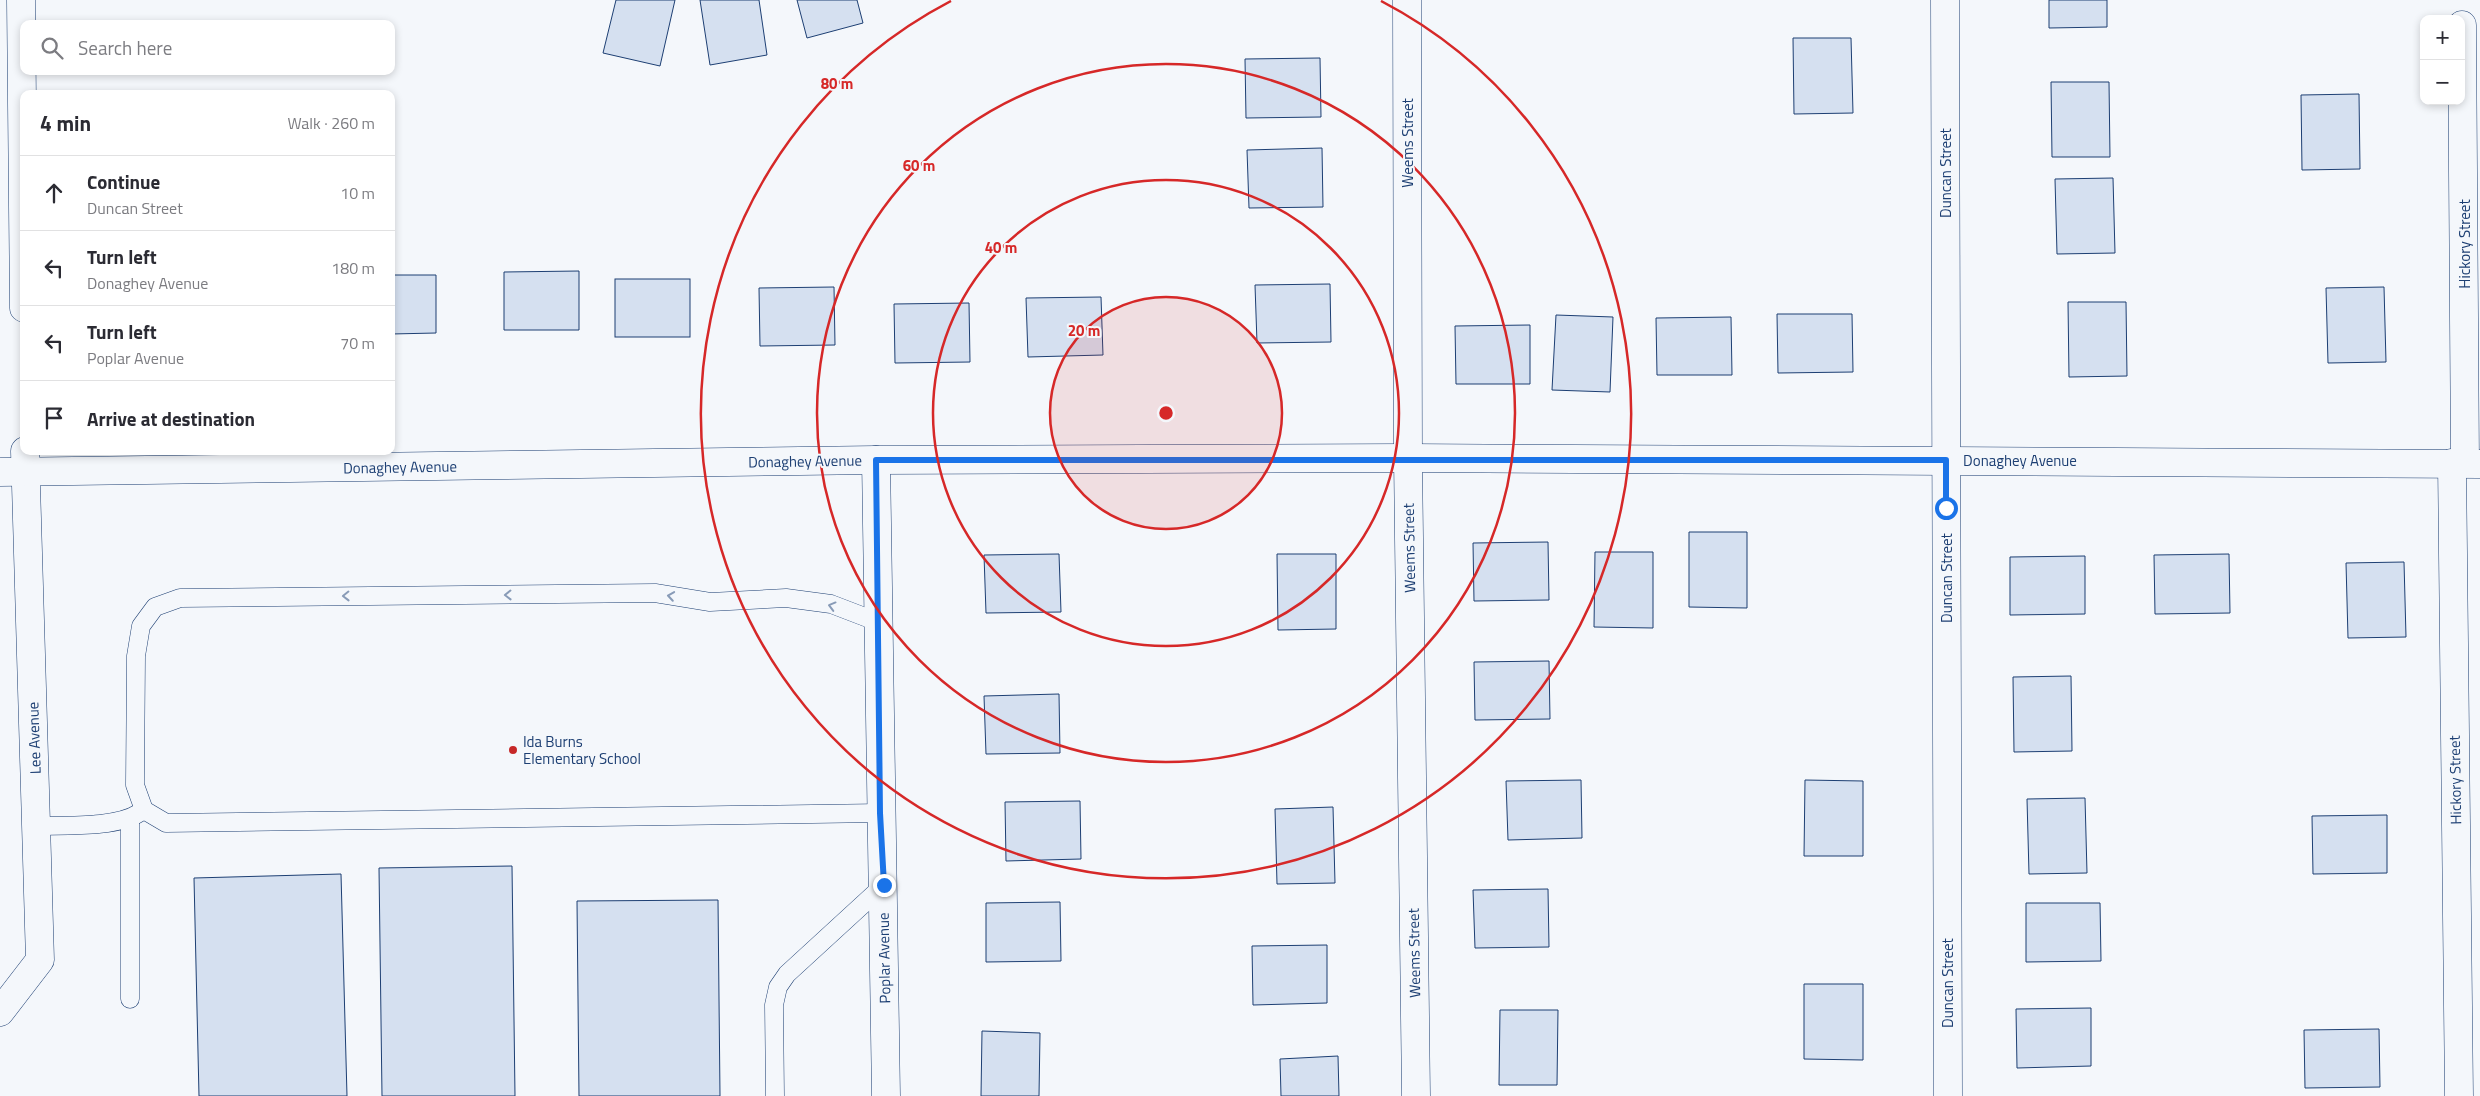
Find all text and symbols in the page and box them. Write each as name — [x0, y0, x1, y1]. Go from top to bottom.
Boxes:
map controls — [2420, 15, 2465, 105]
button: + — [2420, 15, 2465, 60]
search box — [20, 20, 395, 75]
text: Search here — [78, 33, 172, 62]
icon: search — [38, 34, 66, 62]
button: − — [2420, 60, 2465, 105]
text: 80 m — [821, 72, 853, 95]
street label: Weems Street — [1396, 97, 1419, 188]
text: 4 min — [40, 107, 91, 139]
text: Walk · 260 m — [287, 111, 375, 135]
street label: Duncan Street — [1934, 127, 1957, 218]
text: 60 m — [903, 154, 935, 177]
text: Continue — [87, 167, 160, 196]
icon: ahead — [40, 179, 68, 207]
text: 10 m — [340, 181, 375, 205]
text: Duncan Street — [87, 196, 183, 220]
street label: Hickory Street — [2453, 199, 2476, 289]
text: 40 m — [985, 236, 1017, 259]
text: Turn left — [87, 242, 157, 271]
icon: left — [40, 254, 68, 282]
text: 180 m — [331, 256, 375, 280]
text: Donaghey Avenue — [87, 271, 208, 295]
text: Turn left — [87, 317, 157, 346]
text: 20 m — [1068, 319, 1100, 342]
icon: left — [40, 329, 68, 357]
text: 70 m — [340, 331, 375, 355]
text: Poplar Avenue — [87, 346, 184, 370]
icon: arrive — [40, 404, 68, 432]
text: Arrive at destination — [87, 404, 255, 433]
centre of rings — [1157, 404, 1175, 422]
street label: Donaghey Avenue — [748, 449, 862, 473]
street label: Donaghey Avenue — [1963, 449, 2077, 472]
street label: Donaghey Avenue — [343, 455, 457, 479]
route start — [1935, 497, 1958, 520]
street label: Weems Street — [1397, 502, 1421, 593]
street label: Duncan Street — [1935, 532, 1958, 623]
one-way arrow — [504, 590, 512, 600]
one-way arrow — [342, 591, 350, 601]
one-way arrow — [666, 591, 674, 602]
one-way arrow — [828, 601, 836, 611]
street label: Lee Avenue — [21, 701, 47, 775]
place label: Ida Burns Elementary School — [523, 730, 641, 770]
street label: Hickory Street — [2443, 734, 2467, 825]
marker: Ida Burns Elementary School — [507, 744, 519, 756]
route end — [873, 874, 896, 897]
street label: Weems Street — [1402, 907, 1426, 998]
street label: Poplar Avenue — [872, 912, 896, 1004]
street label: Duncan Street — [1936, 937, 1959, 1028]

